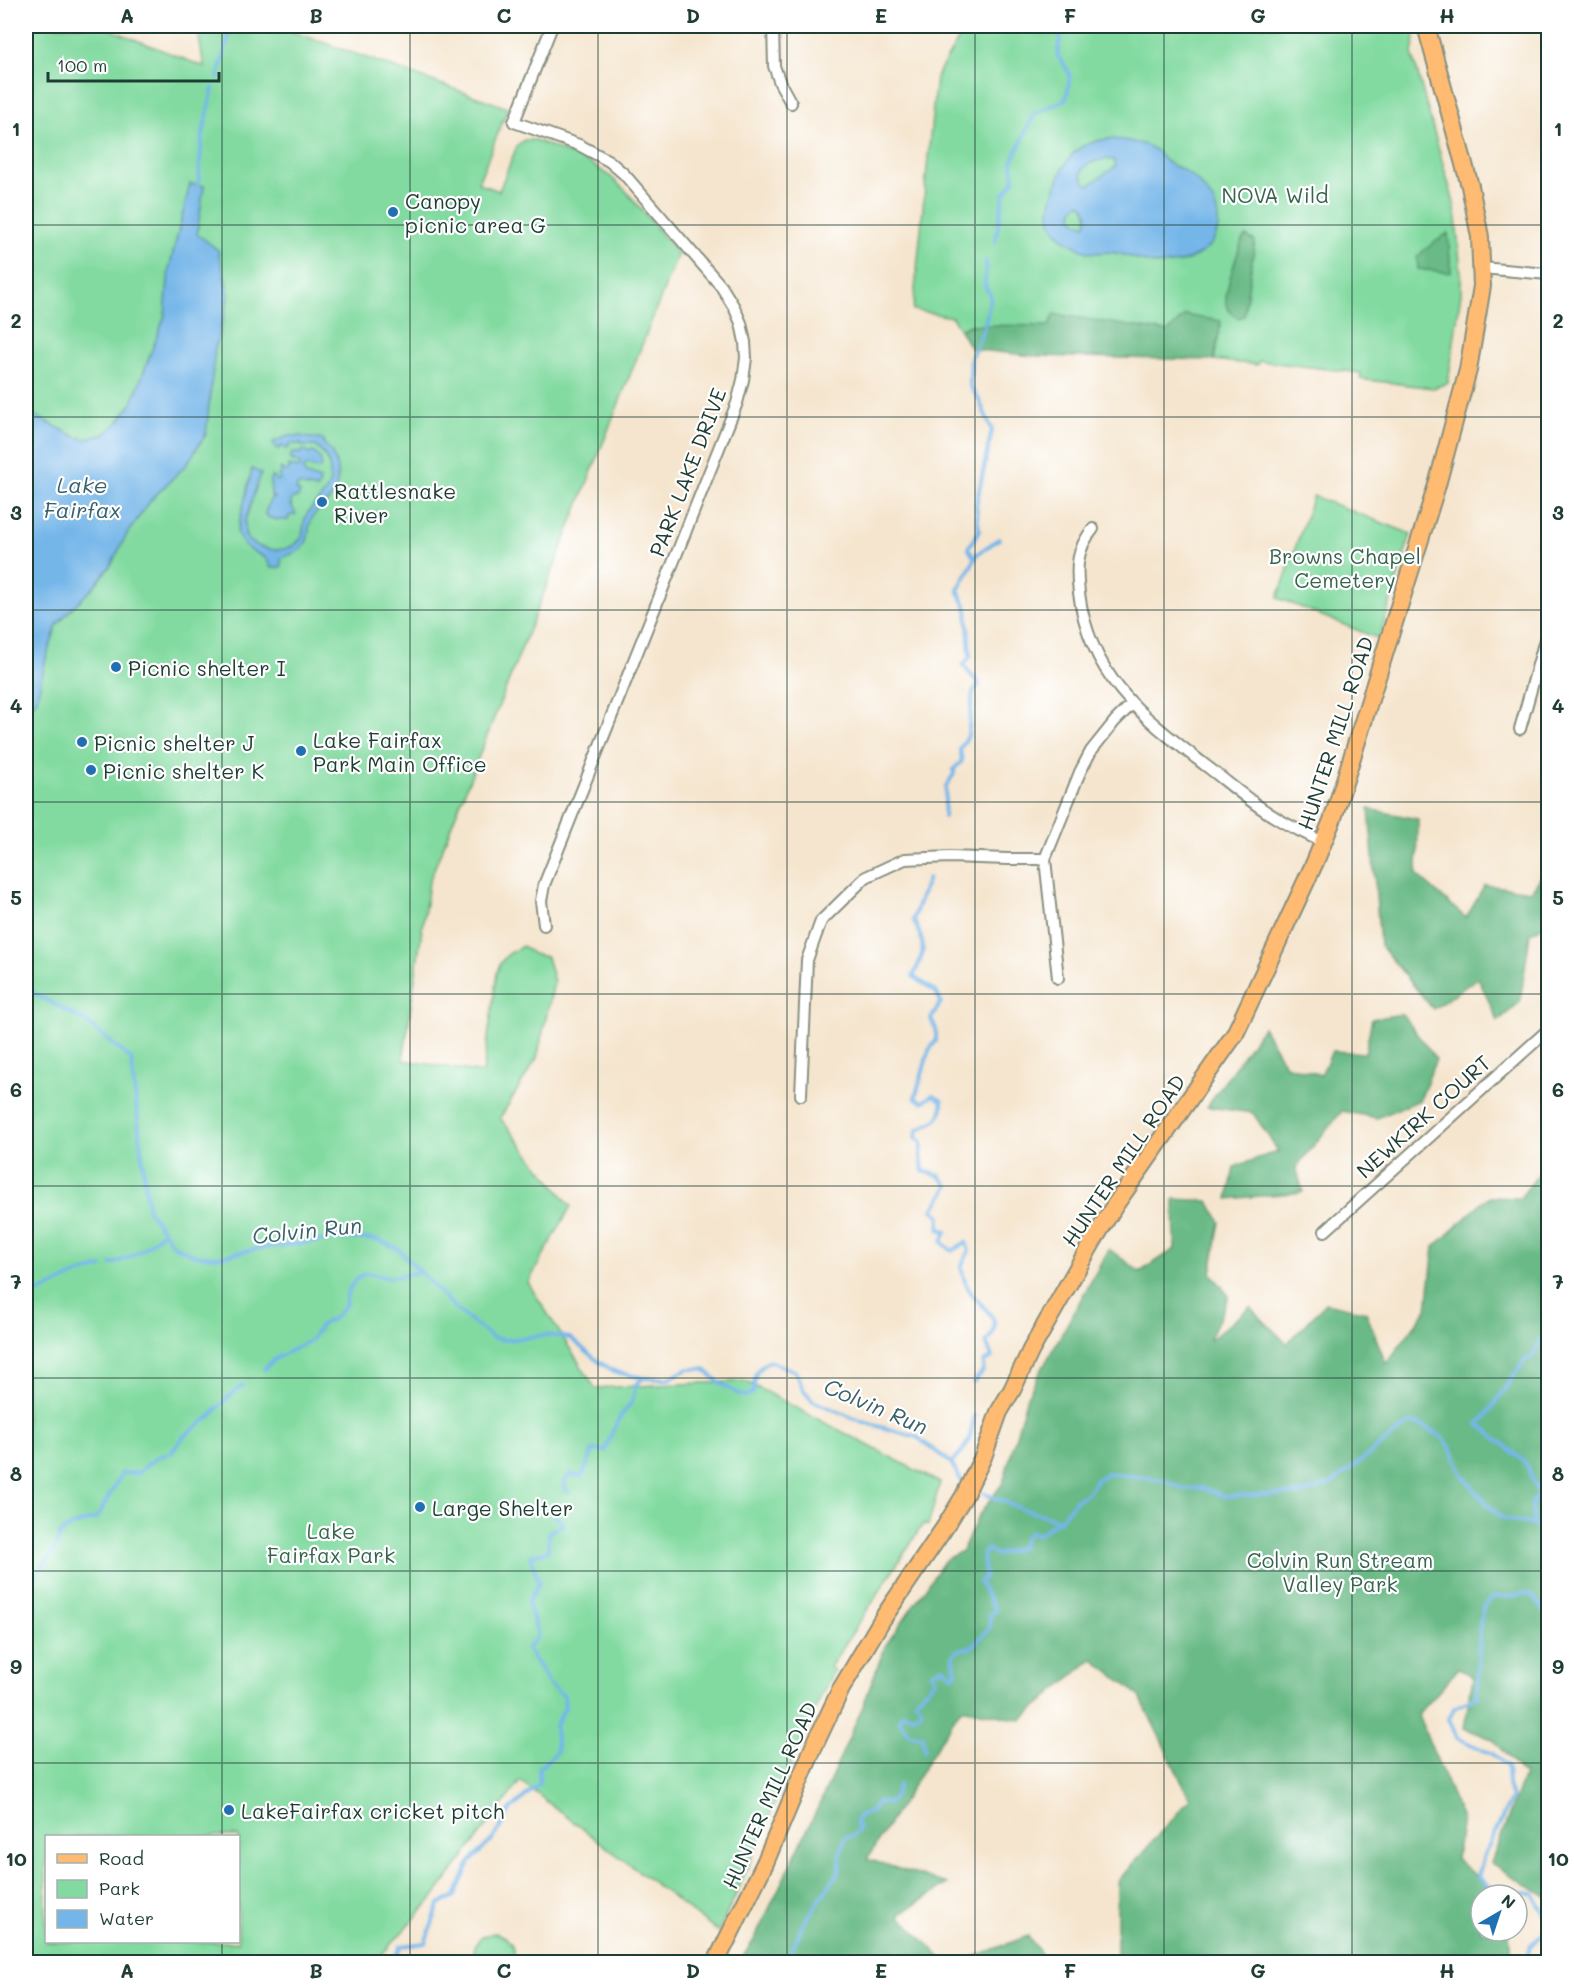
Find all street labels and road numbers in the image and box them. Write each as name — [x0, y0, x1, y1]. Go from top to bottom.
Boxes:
street label: PARK LAKE DRIVE — [642, 384, 732, 560]
street label: HUNTER MILL ROAD — [1291, 633, 1379, 833]
street label: NEWKIRK COURT — [1350, 1049, 1496, 1183]
street label: HUNTER MILL ROAD — [1055, 1069, 1191, 1251]
street label: HUNTER MILL ROAD — [716, 1697, 822, 1893]

